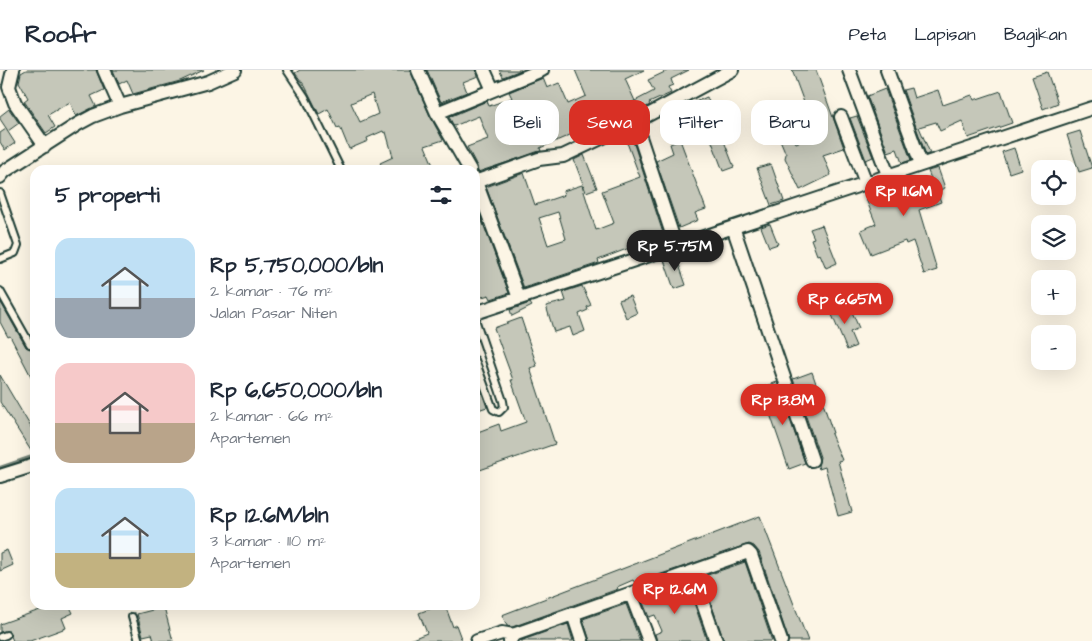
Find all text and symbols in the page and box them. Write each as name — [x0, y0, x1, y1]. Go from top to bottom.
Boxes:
text: Roofr — [25, 18, 97, 52]
text: Peta — [849, 22, 886, 47]
text: Lapisan — [914, 22, 976, 47]
text: Bagikan — [1004, 22, 1067, 47]
chip: Beli — [495, 100, 559, 145]
chip: Sewa — [569, 100, 650, 145]
chip: Filter — [660, 100, 741, 145]
chip: Baru — [751, 100, 828, 145]
map controls — [1031, 160, 1076, 370]
button: locate — [1031, 160, 1076, 205]
pin: Rp 11.6M — [852, 174, 956, 217]
text: Rp 11.6M — [876, 180, 932, 202]
text: 5 properti — [55, 181, 160, 210]
icon: filters — [427, 181, 455, 209]
button: layers — [1031, 215, 1076, 260]
pin: Rp 5.75M — [623, 230, 727, 272]
text: Rp 5.75M — [638, 235, 712, 257]
text: Rp 5,750,000/bln — [210, 251, 383, 280]
icon: home — [95, 258, 155, 318]
button: + — [1031, 270, 1076, 315]
text: 2 kamar · 76 m² — [210, 280, 333, 302]
pin: Rp 6.65M — [793, 282, 897, 325]
text: Rp 6.65M — [808, 288, 882, 310]
text: Jalan Pasar Niten — [210, 302, 337, 324]
button: − — [1031, 325, 1076, 370]
text: Rp 6,650,000/bln — [210, 376, 382, 405]
icon: home — [95, 383, 155, 443]
pin: Rp 13.8M — [731, 384, 835, 426]
text: Rp 13.8M — [752, 389, 814, 411]
text: 2 kamar · 66 m² — [210, 405, 333, 427]
text: Apartemen — [210, 427, 290, 449]
text: Rp 12.6M/bln — [210, 501, 328, 530]
icon: home — [95, 508, 155, 568]
text: 3 kamar · 110 m² — [210, 530, 326, 552]
text: Apartemen — [210, 552, 290, 574]
pin: Rp 12.6M — [623, 572, 727, 615]
text: Rp 12.6M — [643, 578, 707, 600]

